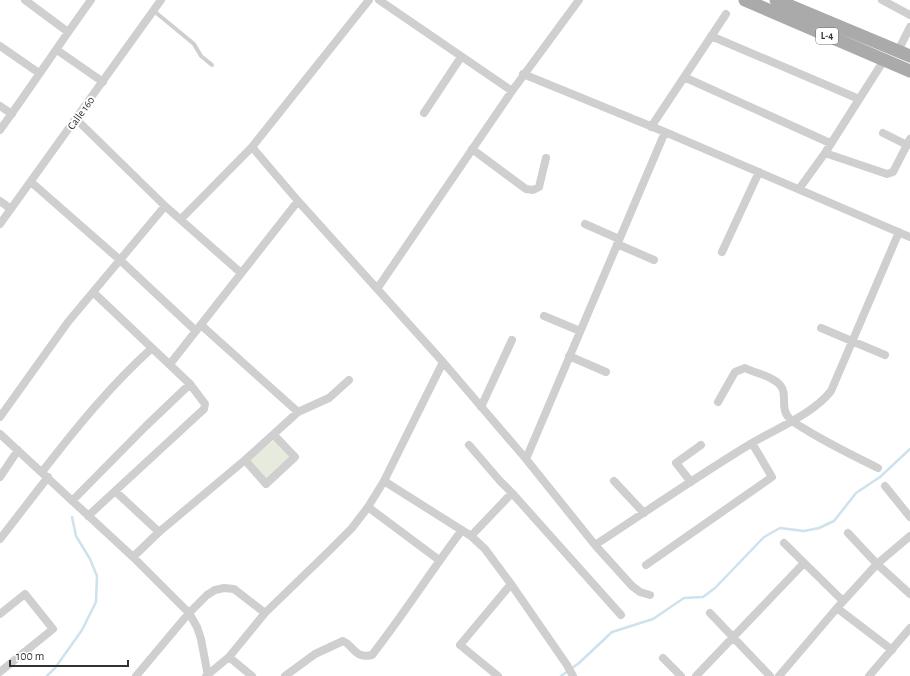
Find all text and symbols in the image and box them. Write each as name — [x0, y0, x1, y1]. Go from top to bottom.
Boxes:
road number: L-4 — [816, 28, 838, 44]
street label: Calle 160 — [65, 94, 97, 132]
scale bar — [10, 642, 128, 668]
text: 100 m — [16, 650, 44, 662]

